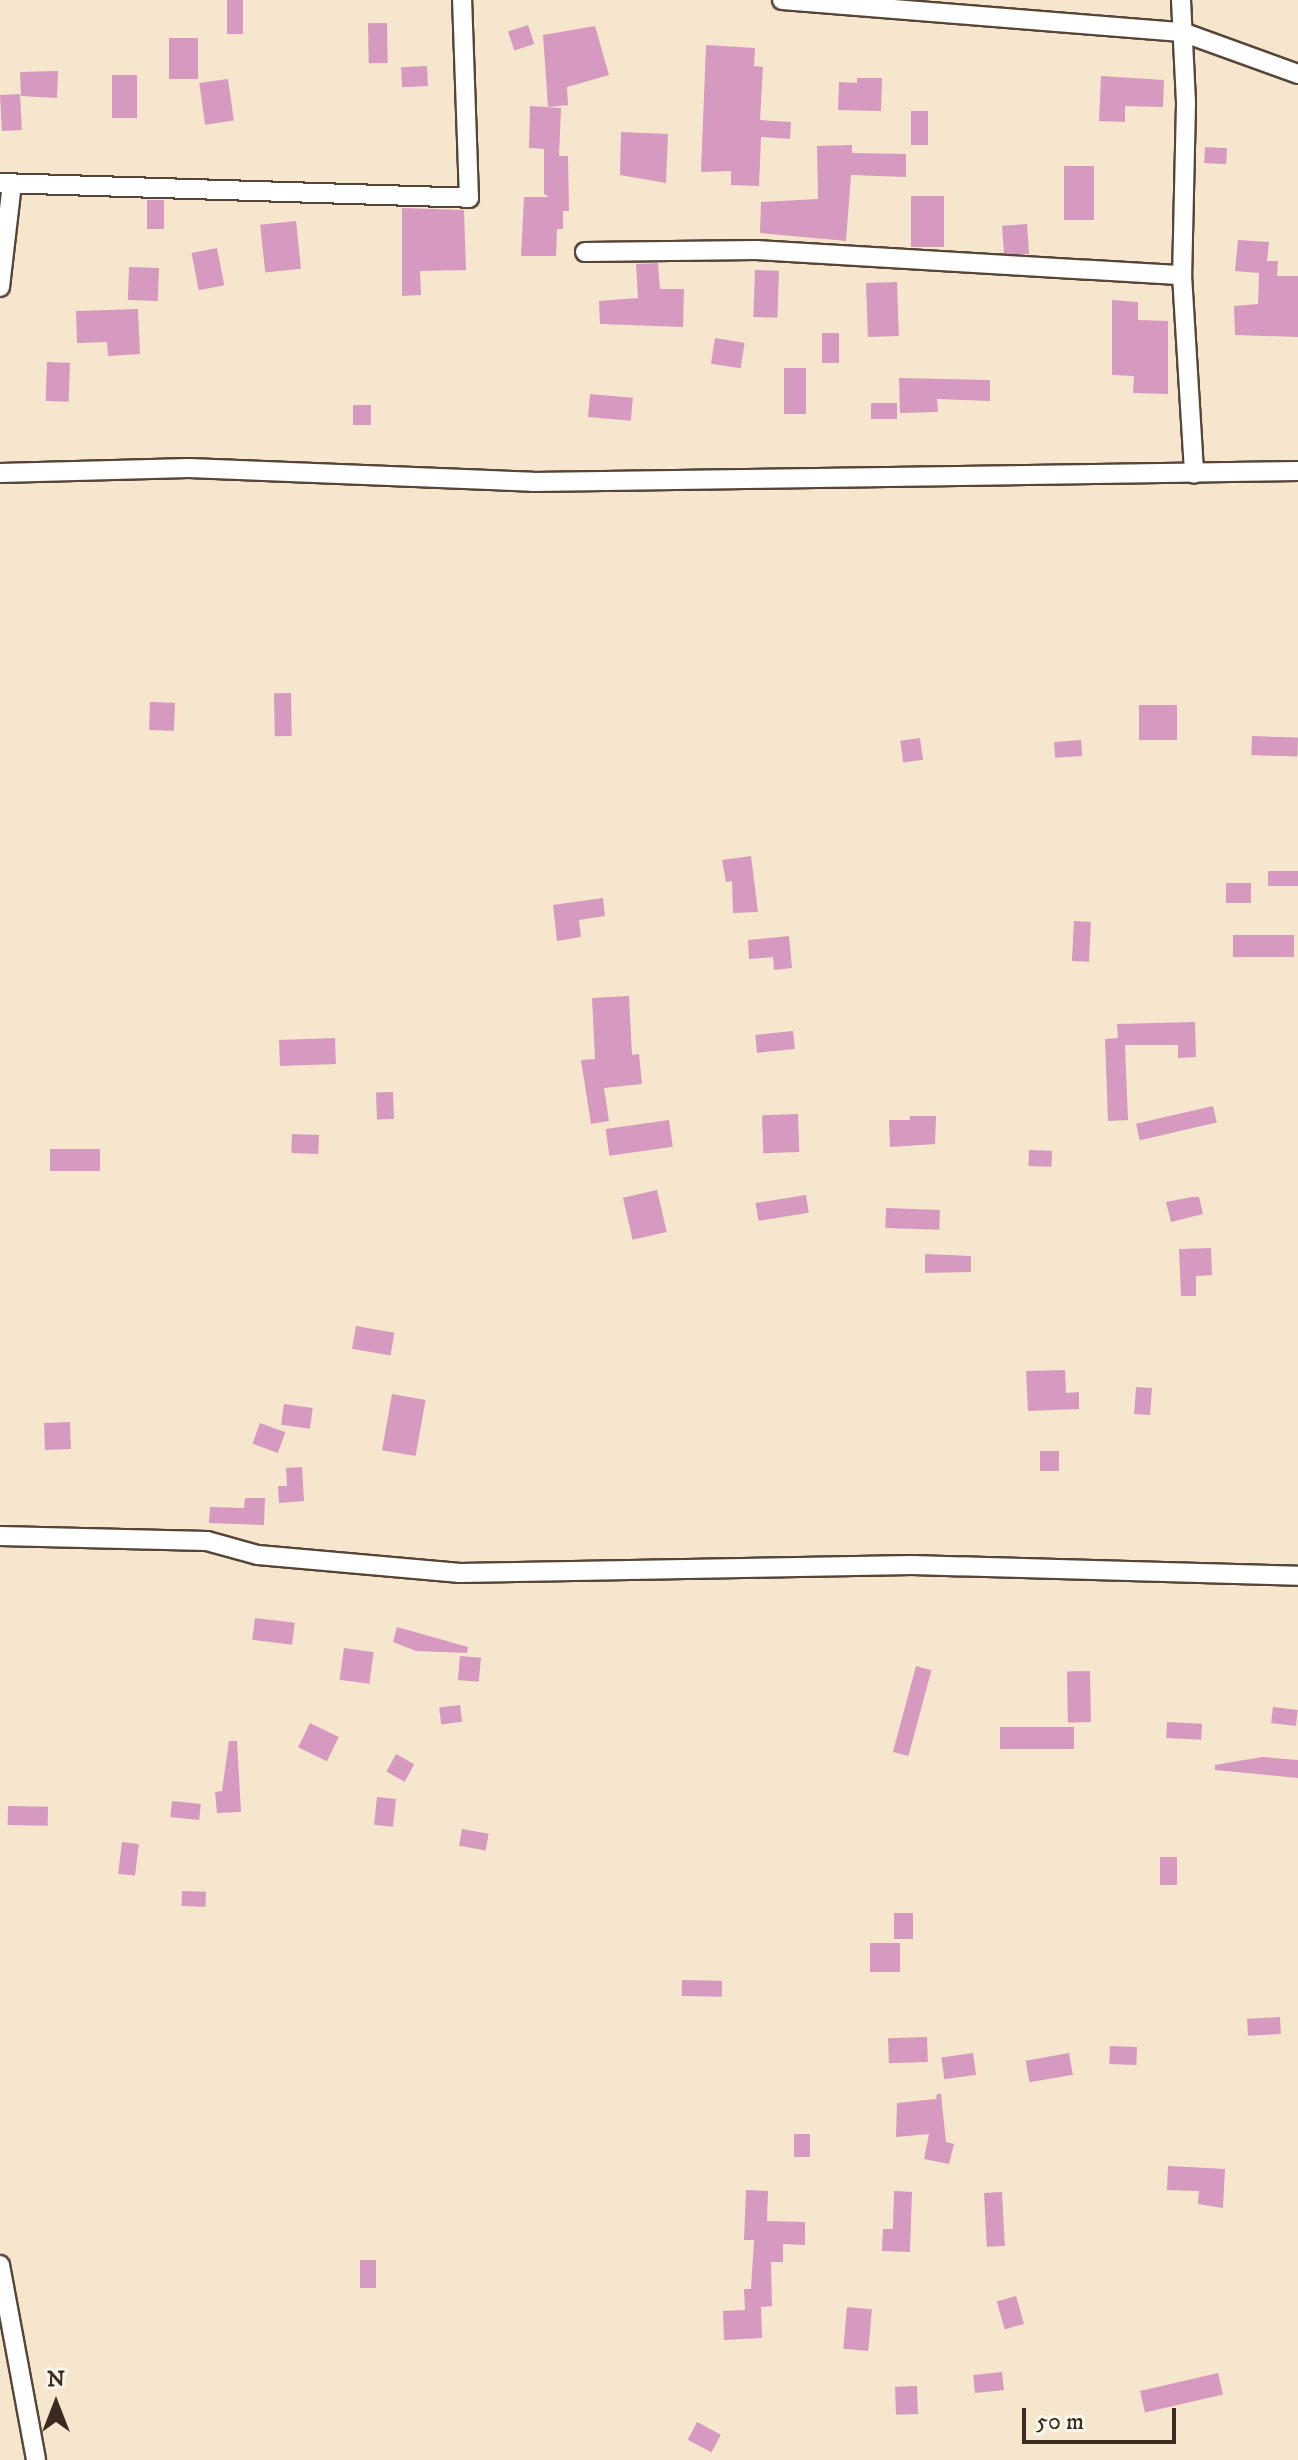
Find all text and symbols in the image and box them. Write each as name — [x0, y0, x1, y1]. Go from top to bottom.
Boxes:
north arrow — [16, 2364, 96, 2444]
text: N — [47, 2366, 65, 2393]
scale bar — [1026, 2392, 1180, 2442]
text: 50 m — [1036, 2407, 1084, 2437]

